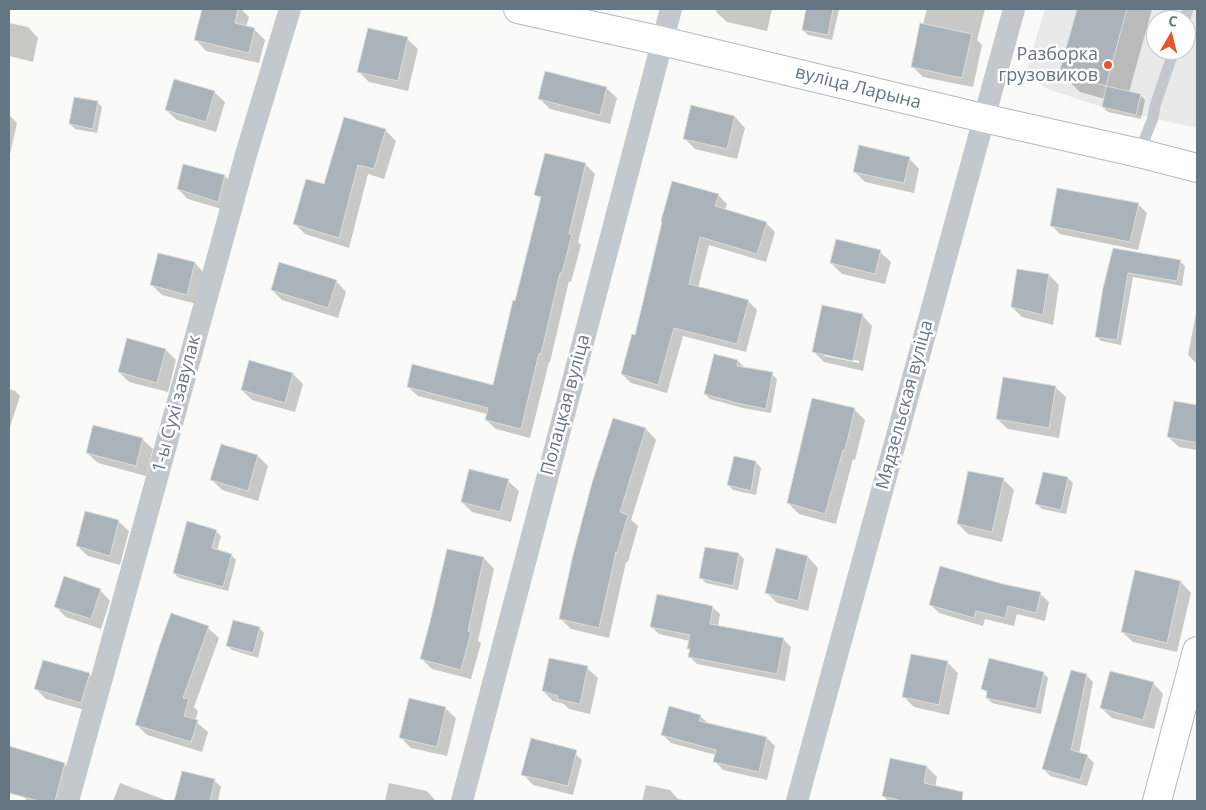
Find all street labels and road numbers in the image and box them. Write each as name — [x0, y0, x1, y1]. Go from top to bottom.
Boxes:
street label: вуліца Ларына — [793, 62, 923, 114]
street label: Мядзельская вуліца — [872, 318, 938, 492]
street label: Полацкая вуліца — [537, 332, 595, 478]
street label: 1-ы Сухі завулак — [148, 333, 206, 475]

